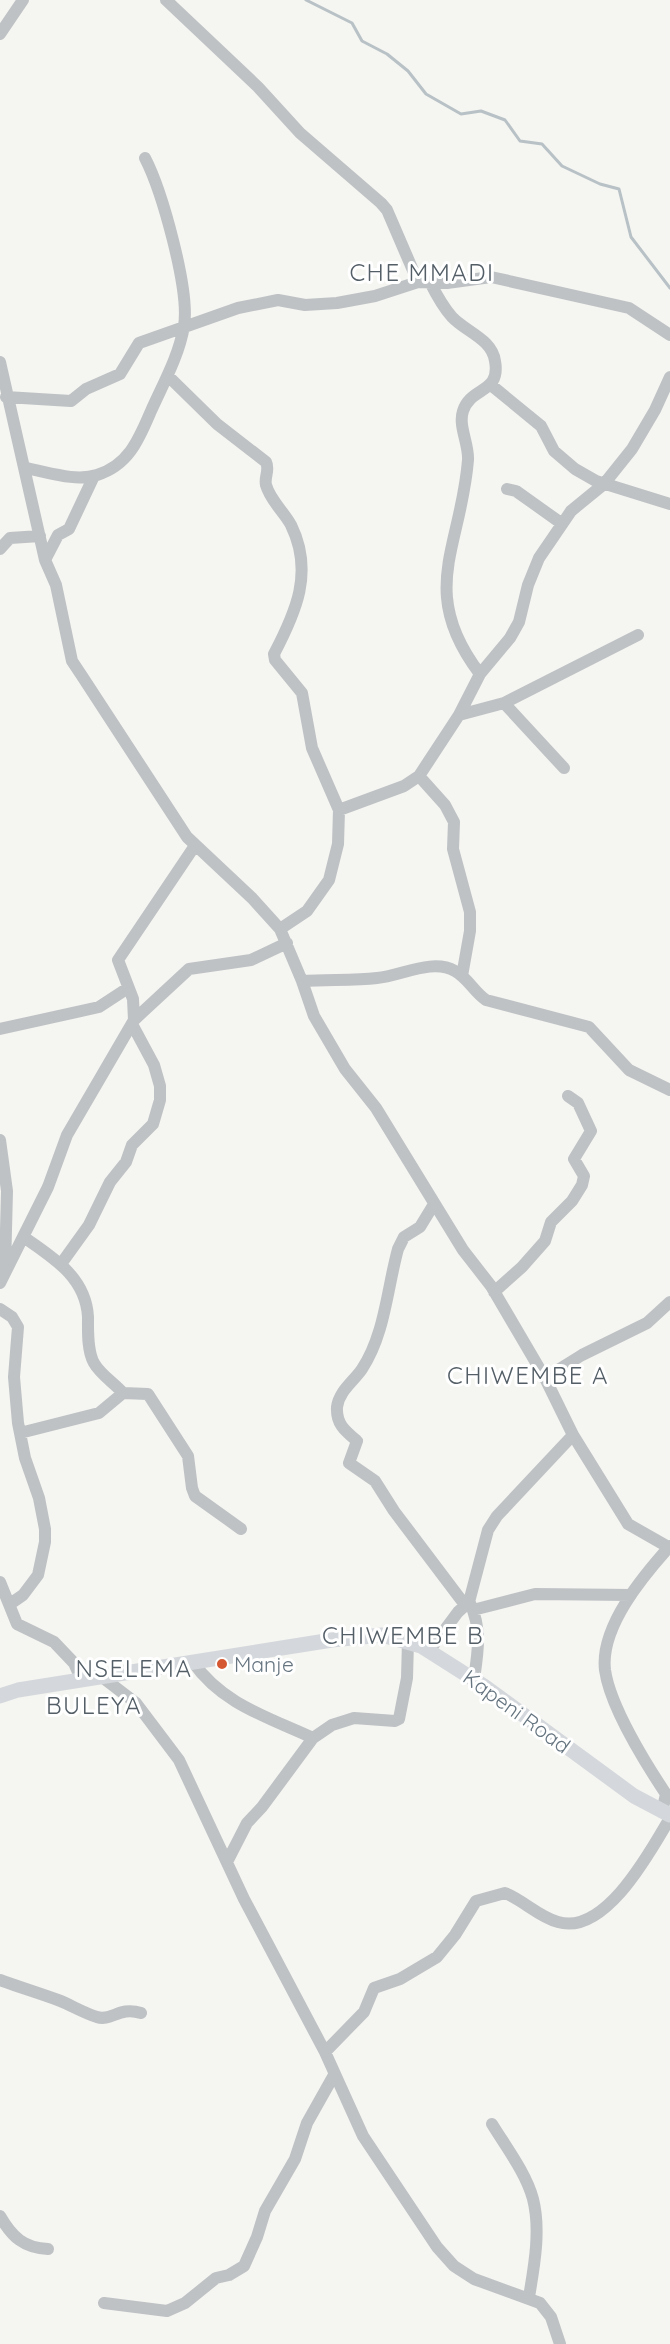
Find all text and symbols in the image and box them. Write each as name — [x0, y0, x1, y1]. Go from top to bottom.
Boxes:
district label: CHE MMADI — [349, 257, 495, 287]
district label: CHIWEMBE A — [447, 1360, 609, 1390]
district label: CHIWEMBE B — [322, 1620, 484, 1650]
place label: Manje — [234, 1651, 294, 1677]
district label: NSELEMA — [76, 1653, 192, 1683]
marker: Manje — [215, 1657, 229, 1671]
street label: Kapeni Road — [458, 1663, 576, 1759]
district label: BULEYA — [46, 1690, 142, 1720]

